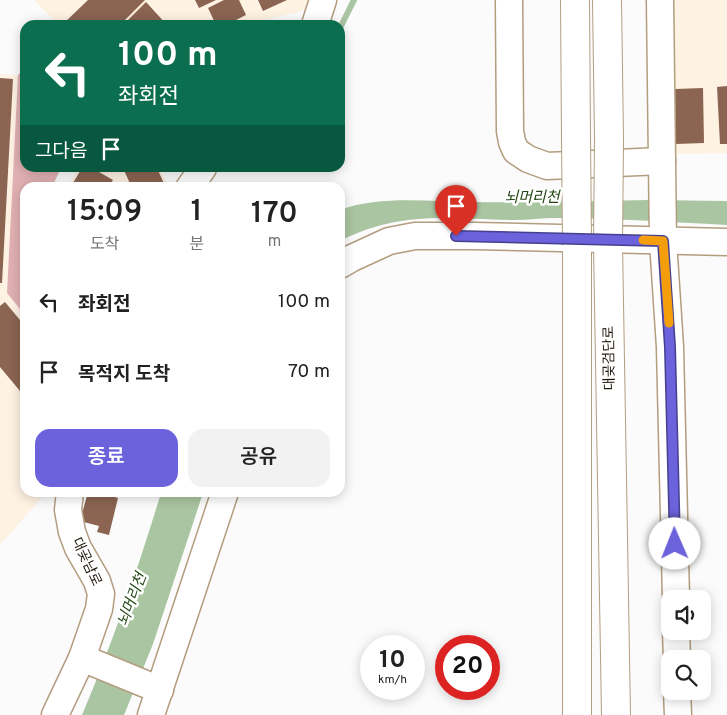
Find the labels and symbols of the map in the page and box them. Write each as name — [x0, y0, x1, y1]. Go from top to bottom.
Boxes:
pin — [435, 185, 477, 236]
water label: 뇌머리천 — [504, 189, 562, 208]
street label: 대곶검단로 — [601, 326, 619, 390]
position arrow — [648, 517, 700, 569]
street label: 대곶남로 — [67, 535, 105, 589]
water label: 뇌머리천 — [114, 569, 153, 629]
speed limit sign: 20 — [435, 635, 500, 700]

